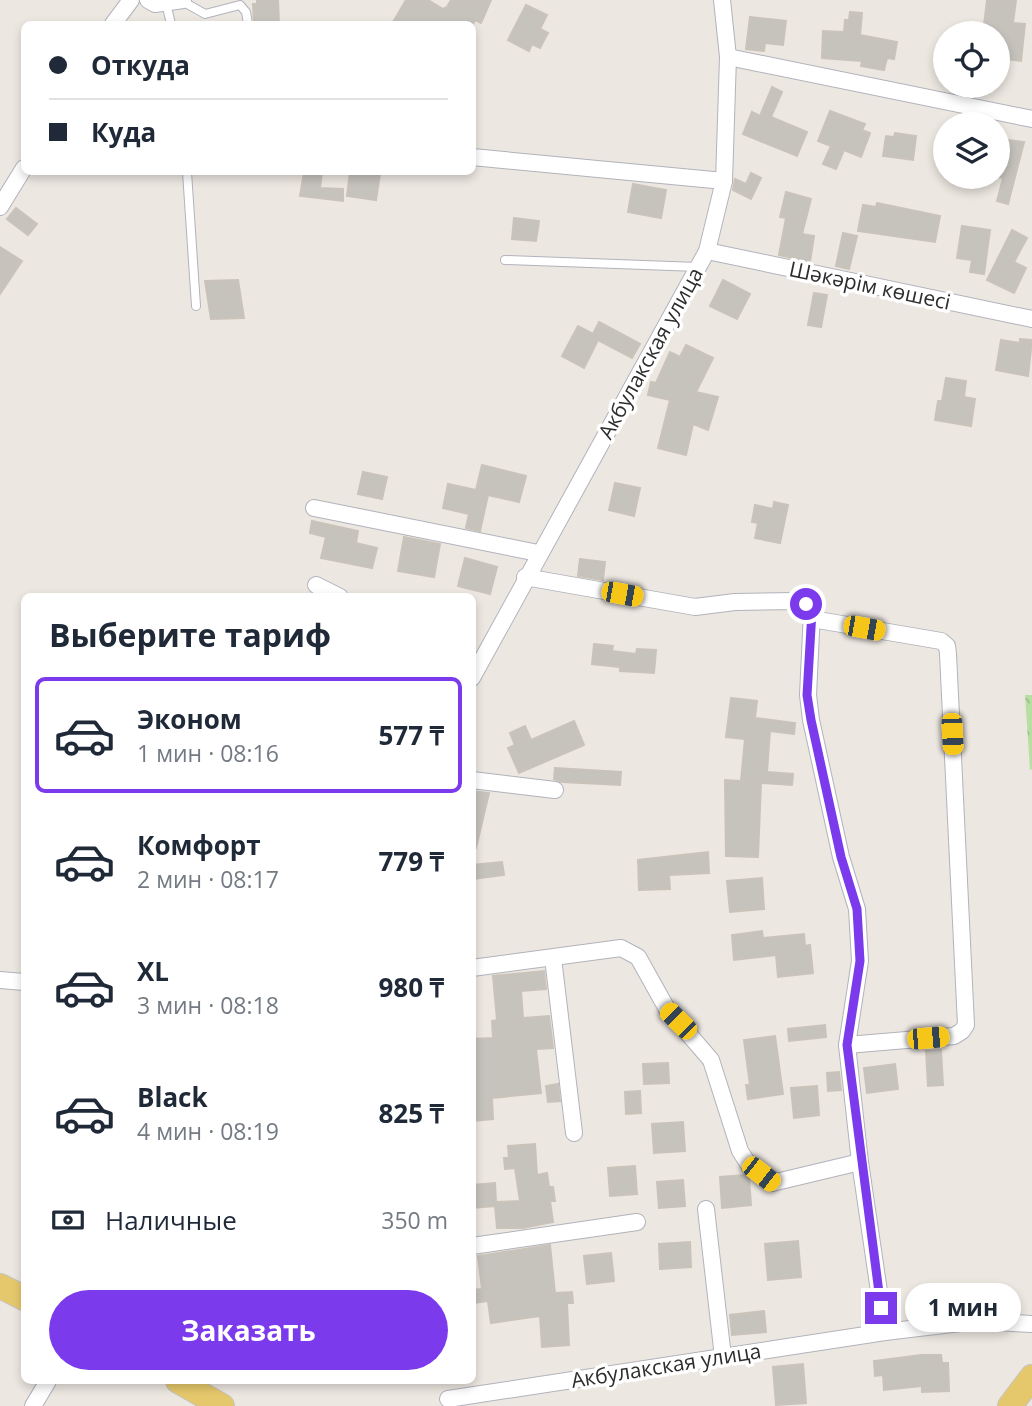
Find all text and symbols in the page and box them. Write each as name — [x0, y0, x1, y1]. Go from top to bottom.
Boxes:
map controls — [933, 21, 1010, 189]
button: locate — [933, 21, 1010, 98]
text: Откуда — [91, 47, 190, 83]
button: layers — [933, 112, 1010, 189]
text: Куда — [91, 114, 156, 150]
street label: Шәкәрім көшесі — [787, 254, 953, 316]
street label: Акбулакская улица — [591, 262, 709, 444]
car — [600, 580, 645, 608]
route start — [790, 588, 822, 620]
text: Выберите тариф — [49, 613, 331, 656]
car — [842, 614, 887, 642]
text: Эконом — [137, 701, 242, 737]
icon: car — [53, 704, 116, 767]
car — [941, 712, 964, 756]
text: 577 ₸ — [378, 717, 444, 753]
text: 1 мин · 08:16 — [137, 737, 279, 769]
text: Комфорт — [137, 827, 261, 863]
icon: car — [53, 830, 116, 893]
text: 779 ₸ — [378, 843, 444, 879]
text: 2 мин · 08:17 — [137, 863, 279, 895]
text: XL — [137, 953, 169, 989]
icon: car — [53, 956, 116, 1019]
text: 980 ₸ — [378, 969, 444, 1005]
text: 3 мин · 08:18 — [137, 989, 279, 1021]
car — [656, 999, 701, 1043]
car — [907, 1026, 950, 1050]
text: Black — [137, 1079, 208, 1115]
icon: car — [53, 1082, 116, 1145]
text: 825 ₸ — [378, 1095, 444, 1131]
text: 4 мин · 08:19 — [137, 1115, 279, 1147]
car — [738, 1153, 785, 1195]
icon: cash — [49, 1201, 87, 1239]
text: Наличные — [105, 1202, 237, 1238]
text: 350 m — [381, 1204, 448, 1236]
callout: 1 мин — [906, 1284, 1021, 1332]
button: Заказать — [49, 1290, 448, 1370]
text: 1 мин — [928, 1291, 998, 1323]
route end — [865, 1292, 897, 1324]
street label: Акбулакская улица — [569, 1336, 763, 1394]

